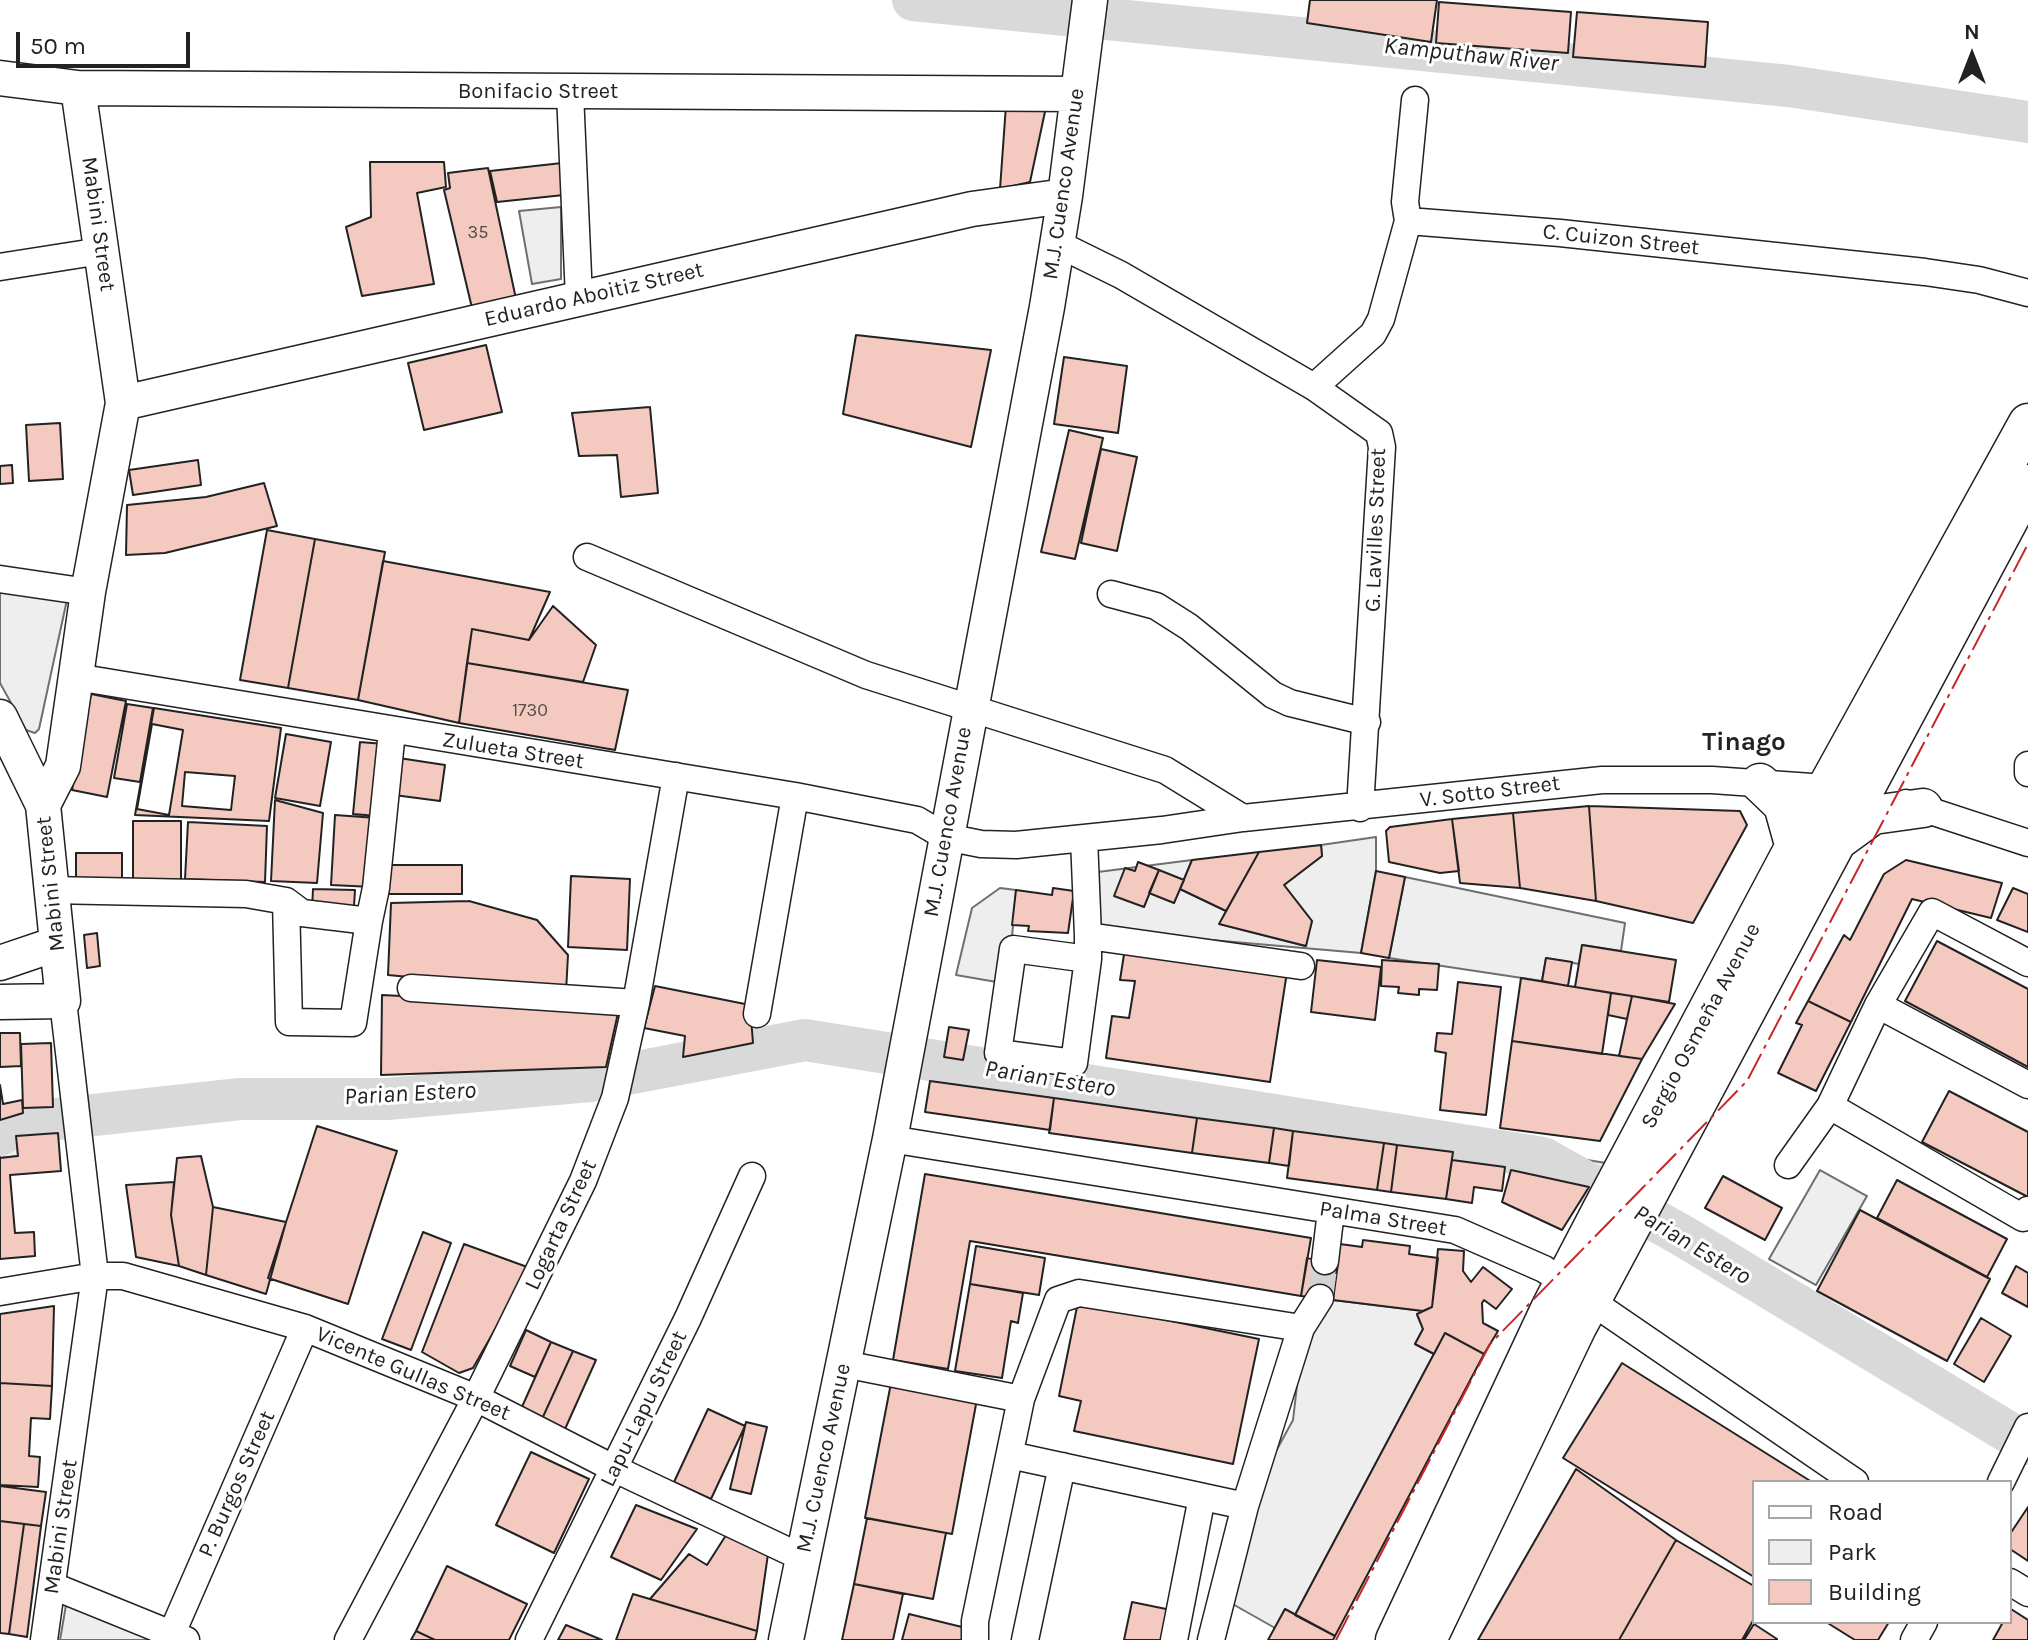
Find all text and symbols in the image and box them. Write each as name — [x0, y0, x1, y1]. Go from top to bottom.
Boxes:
scale bar — [20, 16, 194, 66]
north arrow — [1932, 16, 2012, 96]
text: N — [1964, 19, 1980, 45]
text: 50 m — [30, 32, 86, 60]
water label: Kamputhaw River — [1382, 32, 1560, 78]
street label: Bonifacio Street — [458, 79, 618, 105]
street label: M.J. Cuenco Avenue — [1038, 87, 1090, 281]
street label: Mabini Street — [75, 155, 121, 293]
street label: C. Cuizon Street — [1541, 219, 1701, 261]
house number: 35 — [468, 222, 488, 244]
street label: Eduardo Aboitiz Street — [482, 257, 706, 333]
street label: G. Lavilles Street — [1360, 448, 1392, 612]
house number: 1730 — [512, 700, 548, 722]
street label: M.J. Cuenco Avenue — [918, 725, 978, 919]
street label: Zulueta Street — [440, 727, 586, 775]
district label: Tinago — [1702, 727, 1786, 759]
street label: V. Sotto Street — [1418, 770, 1562, 814]
street label: Mabini Street — [31, 815, 71, 953]
street label: Sergio Osmeña Avenue — [1636, 919, 1766, 1133]
water label: Parian Estero — [983, 1054, 1117, 1104]
water label: Parian Estero — [343, 1076, 477, 1112]
street label: Logarta Street — [519, 1156, 603, 1294]
street label: Palma Street — [1317, 1196, 1449, 1242]
water label: Parian Estero — [1628, 1199, 1756, 1291]
street label: Vicente Gullas Street — [312, 1321, 514, 1427]
street label: Lapu-Lapu Street — [595, 1327, 693, 1491]
street label: M.J. Cuenco Avenue — [791, 1361, 857, 1555]
street label: P. Burgos Street — [193, 1407, 281, 1561]
street label: Mabini Street — [38, 1458, 84, 1596]
legend — [1752, 1480, 2012, 1624]
text: Road — [1828, 1498, 1883, 1526]
text: Park — [1828, 1538, 1877, 1566]
text: Building — [1828, 1578, 1921, 1606]

